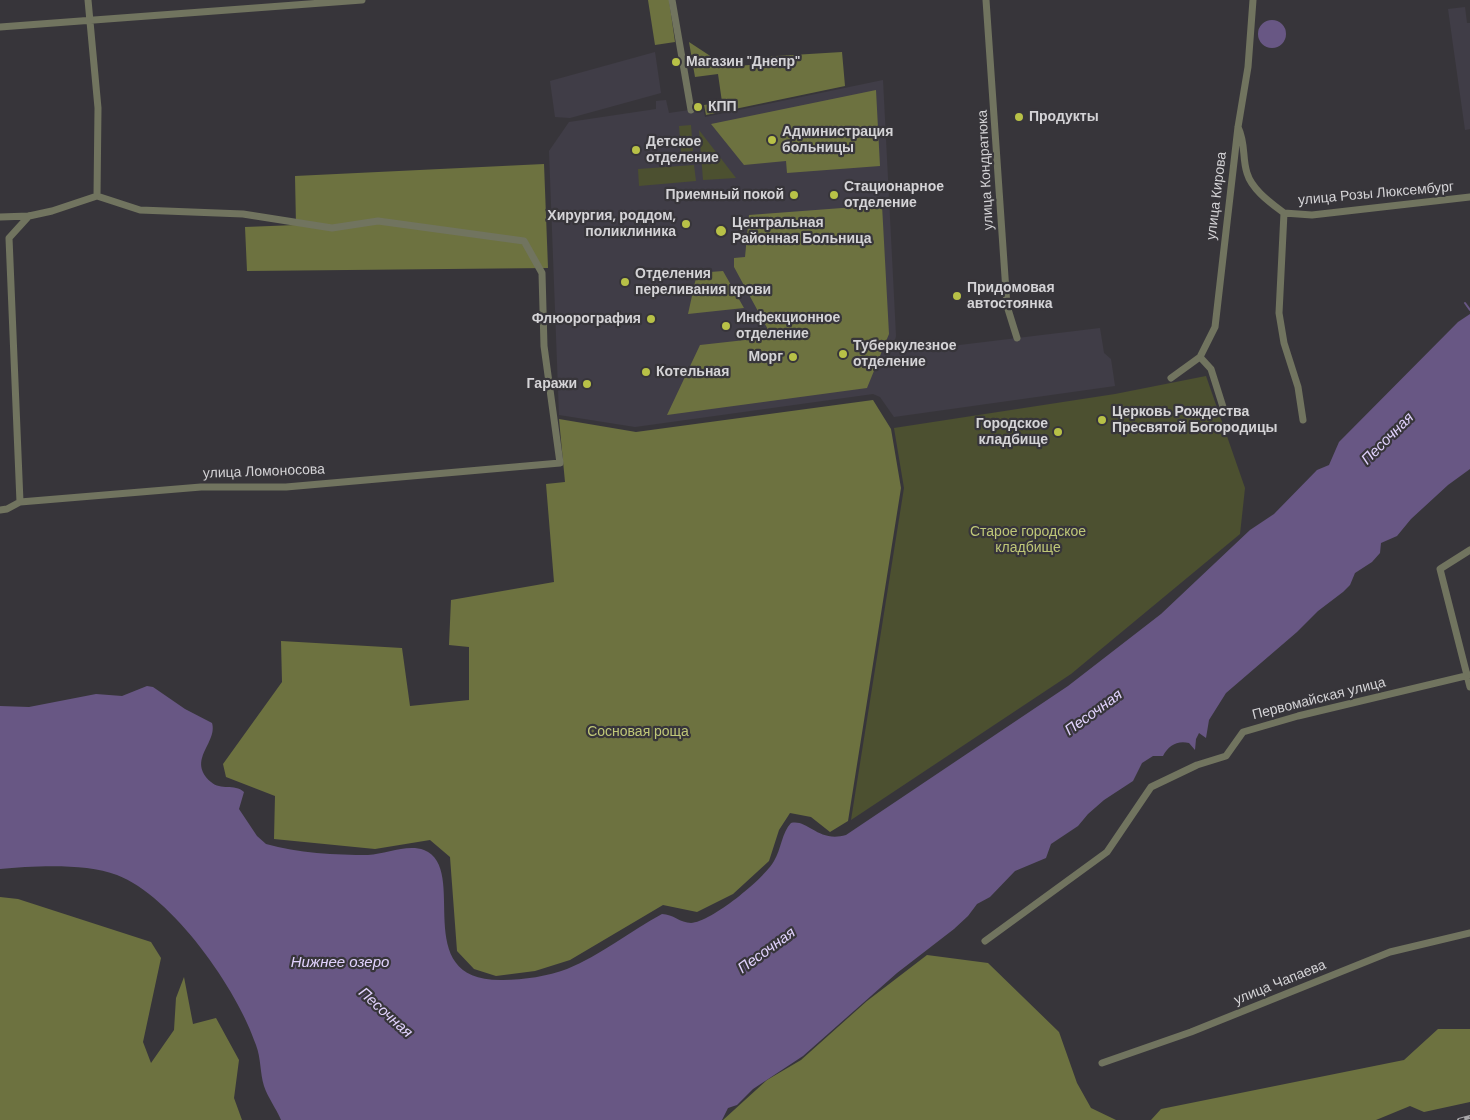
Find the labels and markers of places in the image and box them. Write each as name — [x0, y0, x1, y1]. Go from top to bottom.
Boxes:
place label: Магазин "Днепр" — [686, 54, 800, 70]
marker: Магазин "Днепр" — [670, 56, 682, 68]
place label: КПП — [708, 99, 737, 115]
marker: КПП — [692, 101, 704, 113]
place label: Продукты — [1029, 109, 1099, 125]
marker: Продукты — [1013, 111, 1025, 123]
place label: Администрация больницы — [782, 124, 893, 156]
place label: Детское отделение — [646, 134, 719, 166]
marker: Администрация больницы — [766, 134, 778, 146]
marker: Детское отделение — [630, 144, 642, 156]
place label: Стационарное отделение — [844, 179, 944, 212]
place label: Приемный покой — [666, 187, 784, 203]
marker: Приемный покой — [788, 189, 800, 201]
marker: Стационарное отделение — [828, 189, 840, 201]
place label: Хирургия, роддом, поликлиника — [547, 208, 676, 240]
place label: Центральная Районная Больница — [732, 215, 872, 248]
marker: Хирургия, роддом, поликлиника — [680, 218, 692, 230]
marker: Центральная Районная Больница — [714, 224, 728, 238]
place label: Отделения переливания крови — [635, 266, 771, 298]
marker: Отделения переливания крови — [619, 276, 631, 288]
place label: Придомовая автостоянка — [967, 280, 1055, 312]
marker: Придомовая автостоянка — [951, 290, 963, 302]
place label: Инфекционное отделение — [736, 310, 840, 342]
place label: Флюорография — [532, 311, 641, 327]
marker: Флюорография — [645, 313, 657, 325]
marker: Инфекционное отделение — [720, 320, 732, 332]
place label: Туберкулезное отделение — [853, 338, 957, 371]
marker: Туберкулезное отделение — [837, 348, 849, 360]
place label: Морг — [748, 349, 783, 365]
marker: Морг — [787, 351, 799, 363]
place label: Котельная — [656, 364, 729, 380]
marker: Котельная — [640, 366, 652, 378]
place label: Гаражи — [527, 376, 577, 392]
marker: Гаражи — [581, 378, 593, 390]
place label: Церковь Рождества Пресвятой Богородицы — [1112, 404, 1277, 437]
marker: Церковь Рождества Пресвятой Богородицы — [1096, 414, 1108, 426]
place label: Городское кладбище — [976, 416, 1048, 448]
marker: Городское кладбище — [1052, 426, 1064, 438]

